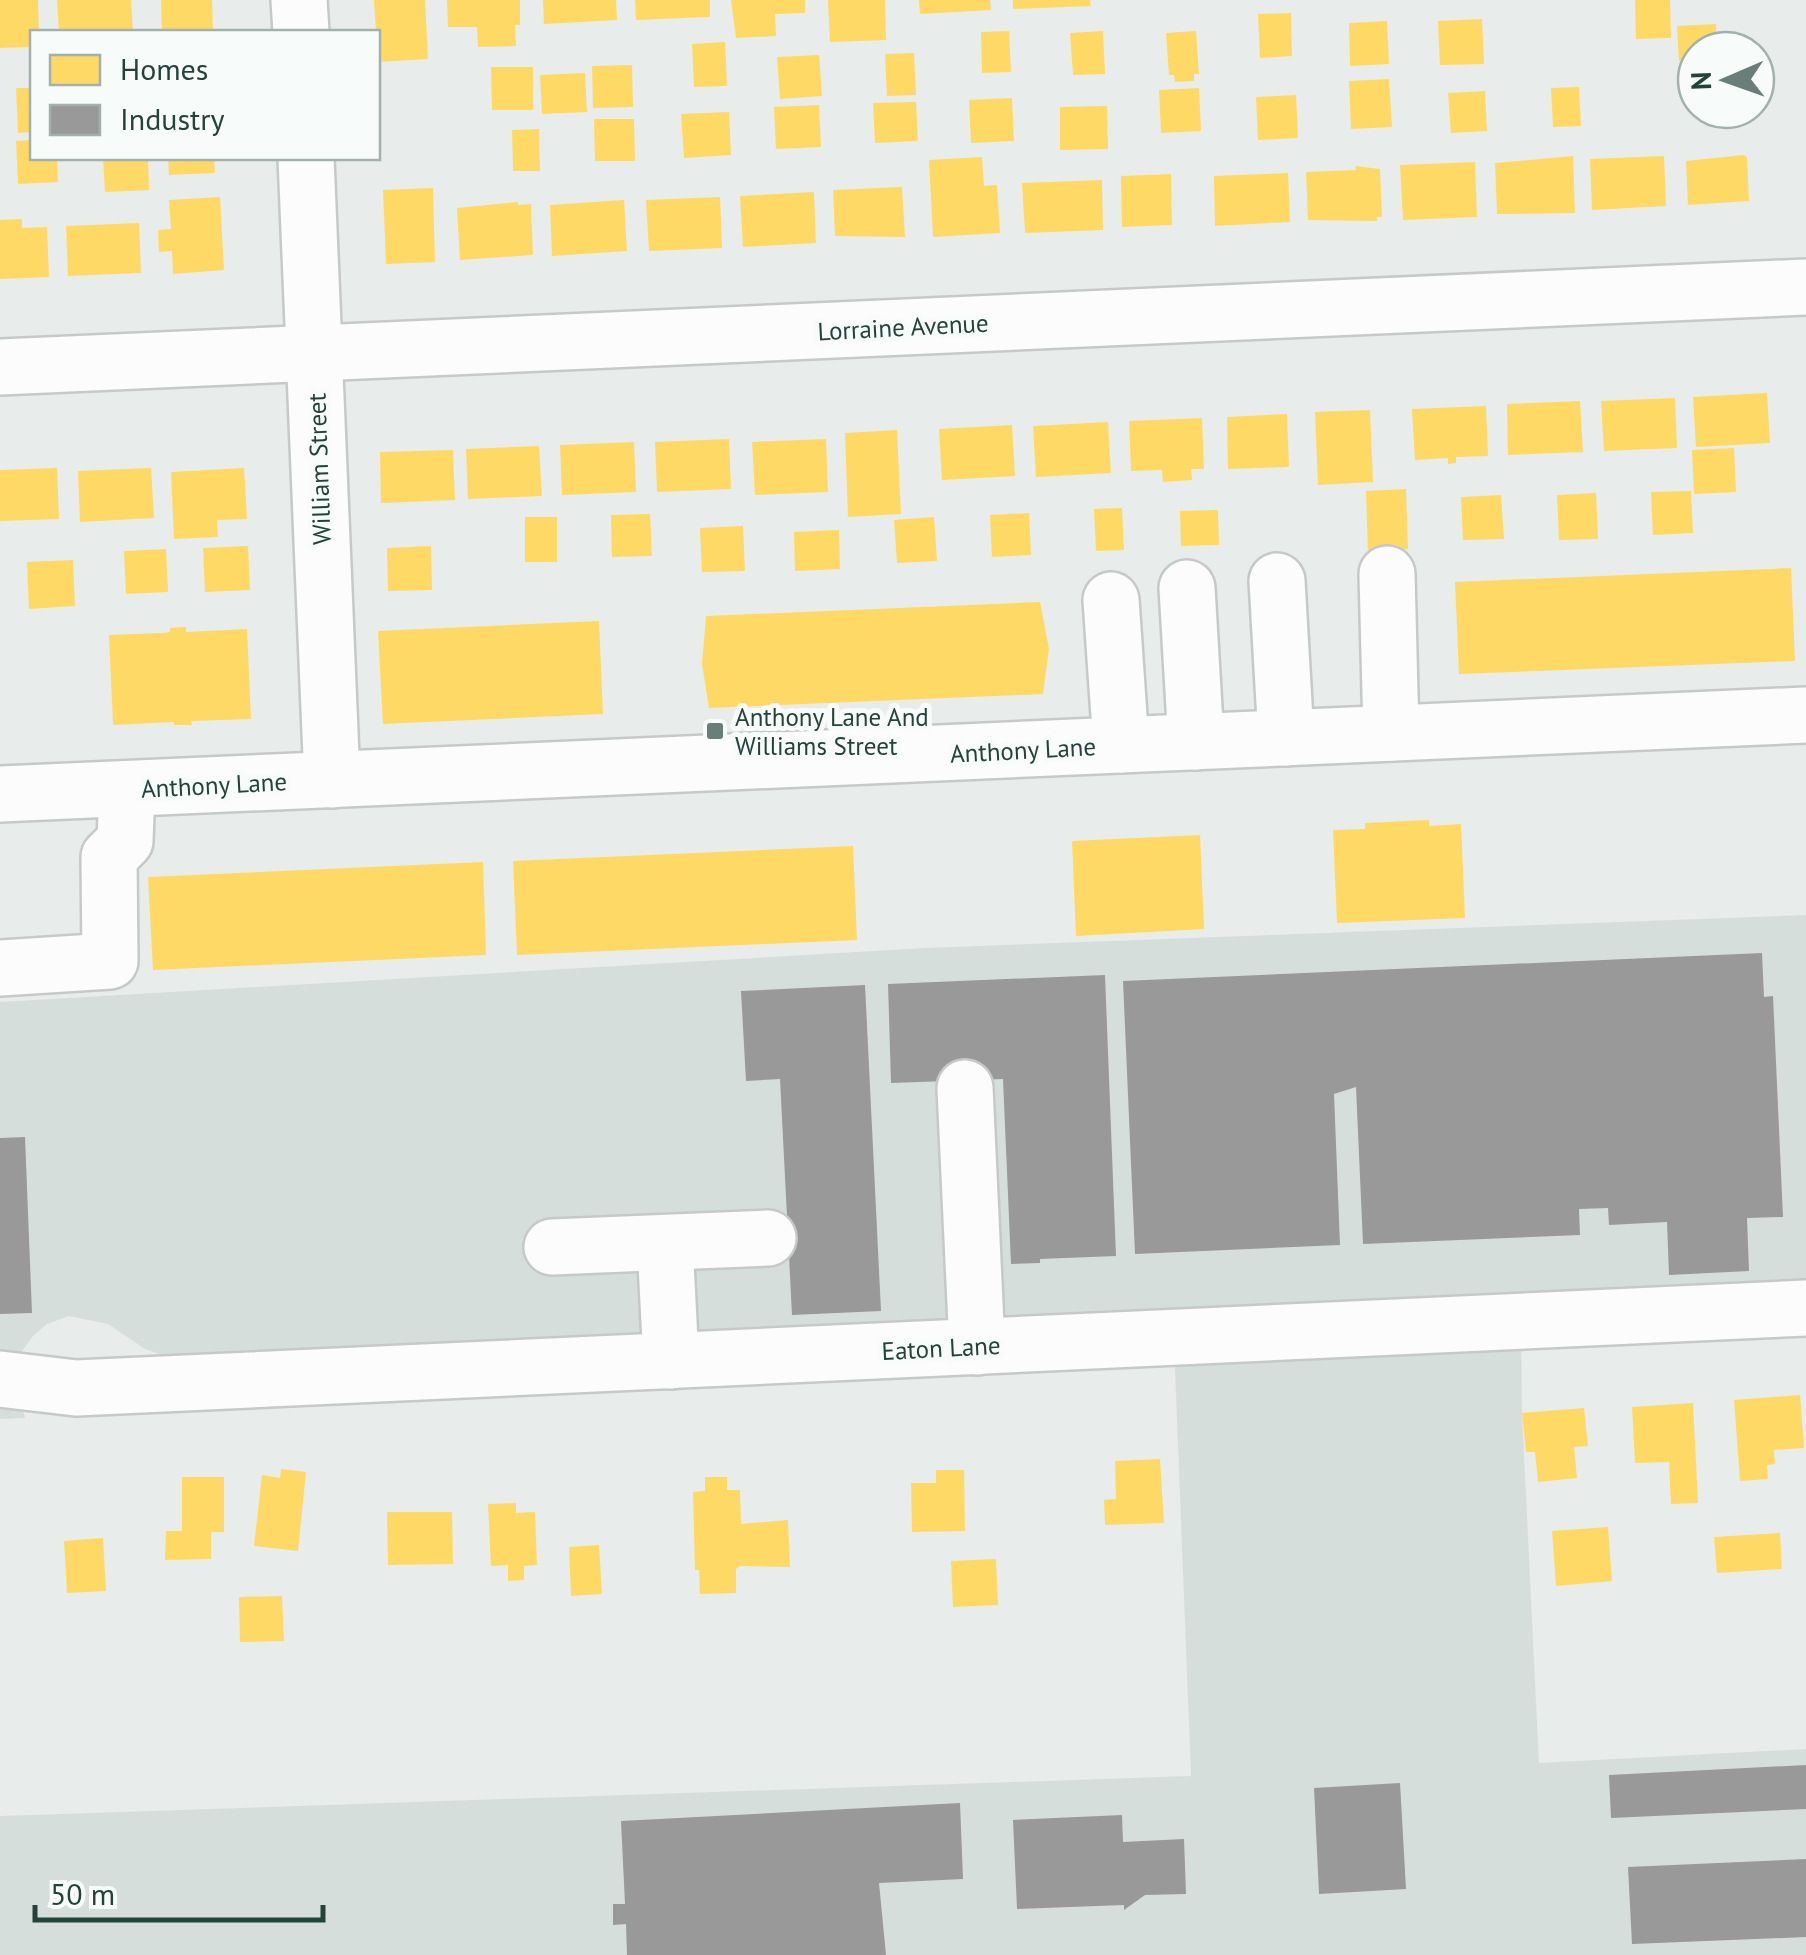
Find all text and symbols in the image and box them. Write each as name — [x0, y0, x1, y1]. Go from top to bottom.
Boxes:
legend — [30, 30, 380, 160]
north arrow — [1676, 30, 1776, 130]
text: Homes — [120, 49, 208, 88]
text: N — [1682, 71, 1719, 91]
text: Industry — [120, 99, 224, 138]
street label: Lorraine Avenue — [817, 307, 989, 347]
street label: William Street — [300, 392, 338, 545]
place label: Anthony Lane And Williams Street — [735, 701, 929, 762]
marker: Anthony Lane And Williams Street — [704, 720, 726, 742]
street label: Anthony Lane — [949, 730, 1097, 770]
street label: Anthony Lane — [140, 765, 288, 805]
street label: Eaton Lane — [881, 1329, 1001, 1367]
scale bar — [35, 1860, 322, 1922]
text: 50 m — [50, 1874, 115, 1913]

